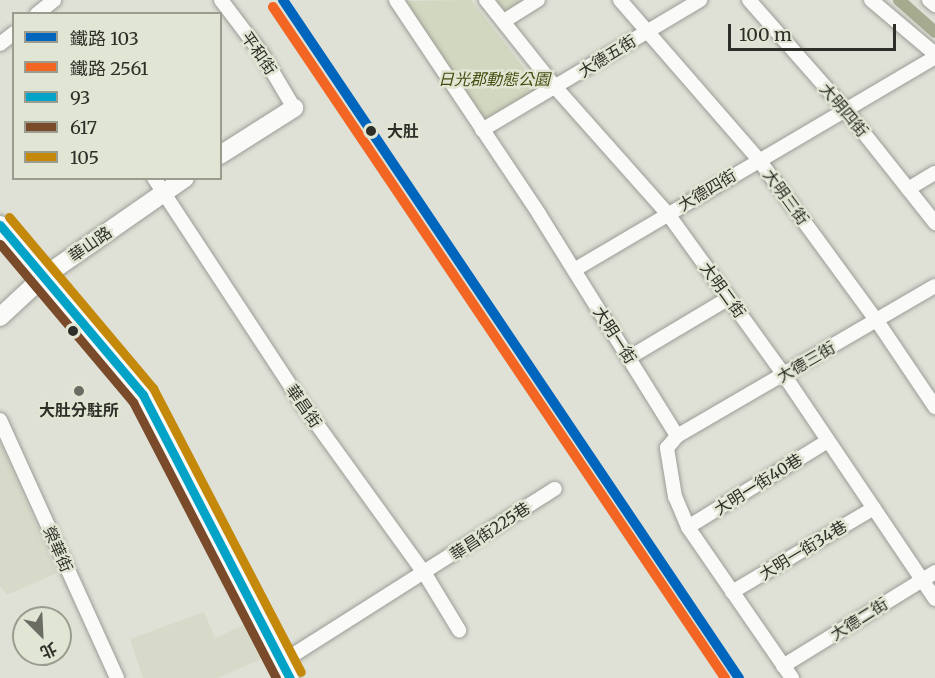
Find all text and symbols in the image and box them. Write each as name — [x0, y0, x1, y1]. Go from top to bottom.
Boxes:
legend — [12, 12, 222, 180]
scale bar — [731, 12, 899, 50]
text: 100 m — [739, 23, 792, 46]
text: 鐵路 103 — [70, 27, 139, 50]
street label: 平和街 — [237, 28, 281, 78]
street label: 大德五街 — [575, 31, 639, 81]
text: 鐵路 2561 — [70, 57, 148, 80]
park label: 日光郡動態公園 — [438, 69, 550, 89]
street label: 大明四街 — [816, 79, 872, 141]
text: 93 — [70, 86, 90, 109]
text: 617 — [70, 116, 97, 139]
marker: 大肚 — [360, 120, 382, 142]
place label: 大肚 — [387, 121, 419, 141]
text: 105 — [70, 146, 99, 169]
street label: 大德四街 — [675, 165, 739, 215]
street label: 大明三街 — [759, 165, 813, 229]
street label: 華山路 — [65, 222, 115, 266]
street label: 大明二街 — [696, 258, 750, 322]
street label: 大明一街 — [590, 303, 640, 367]
unlabelled marker — [67, 325, 79, 337]
street label: 大德三街 — [773, 338, 839, 386]
street label: 華昌街 — [282, 381, 326, 431]
marker: 大肚分駐所 — [72, 384, 86, 398]
place label: 大肚分駐所 — [39, 400, 119, 420]
street label: 大明一街40巷 — [711, 449, 805, 519]
street label: 華昌街225巷 — [446, 498, 534, 564]
street label: 大明一街34巷 — [756, 516, 850, 584]
street label: 榮華街 — [39, 523, 77, 575]
street label: 大德二街 — [827, 594, 891, 644]
north arrow — [12, 606, 72, 666]
text: 北 — [37, 638, 60, 663]

